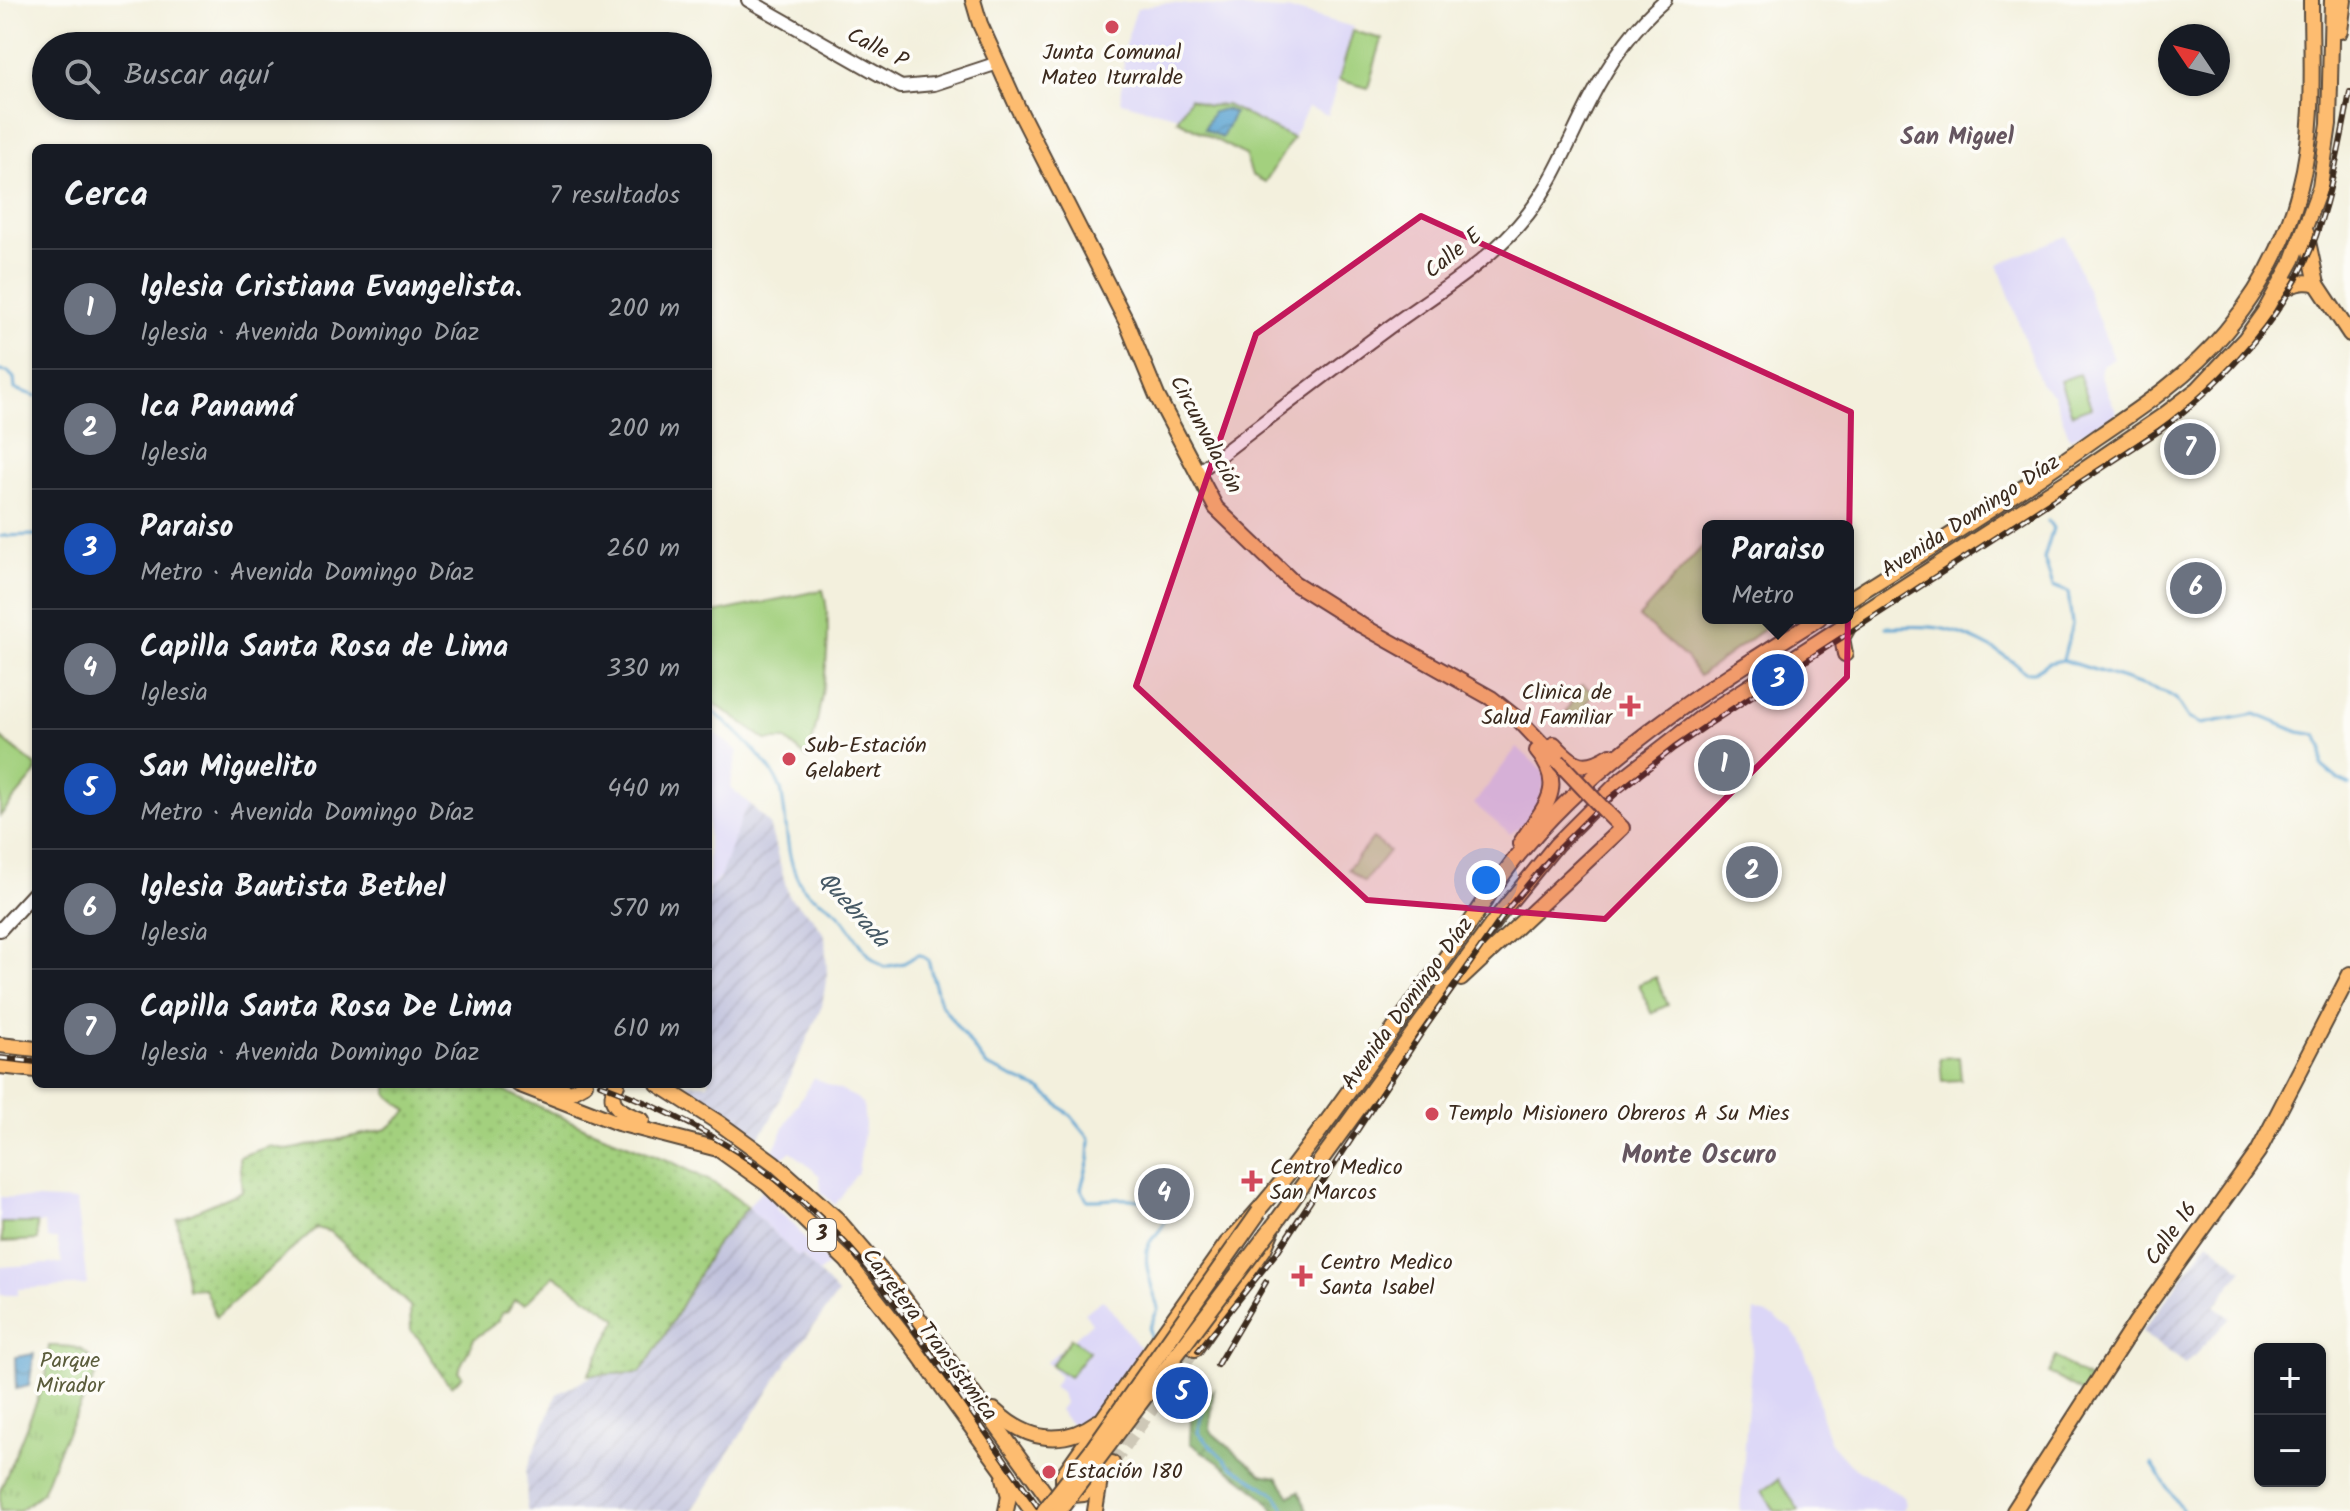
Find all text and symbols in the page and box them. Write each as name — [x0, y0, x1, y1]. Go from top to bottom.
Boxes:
marker: Junta Comunal Mateo Iturralde — [1103, 18, 1121, 36]
street label: Calle P — [840, 19, 915, 80]
north arrow — [2158, 24, 2230, 96]
search box — [32, 32, 712, 120]
place label: Junta Comunal Mateo Iturralde — [1041, 36, 1183, 96]
text: Buscar aquí — [124, 52, 270, 100]
icon: search — [60, 54, 104, 98]
district label: San Miguel — [1900, 118, 2014, 157]
text: Cerca — [64, 169, 148, 223]
text: 7 resultados — [549, 175, 680, 217]
street label: Calle E — [1417, 219, 1491, 288]
text: Iglesia Cristiana Evangelista. — [140, 264, 522, 312]
text: 1 — [86, 288, 94, 330]
text: 200 m — [608, 288, 680, 330]
text: Iglesia · Avenida Domingo Díaz — [140, 312, 480, 354]
street label: Circunvalación — [1159, 369, 1251, 501]
text: Ica Panamá — [140, 384, 295, 432]
text: 2 — [82, 408, 98, 450]
text: 200 m — [608, 408, 680, 450]
pin: 7 — [2164, 419, 2216, 479]
text: Iglesia — [140, 432, 208, 474]
street label: Avenida Domingo Díaz — [1875, 446, 2068, 588]
text: Paraiso — [140, 504, 233, 552]
popup — [1702, 520, 1854, 624]
text: Paraiso — [1731, 527, 1825, 575]
text: 3 — [83, 528, 97, 570]
text: 260 m — [606, 528, 680, 570]
text: Metro · Avenida Domingo Díaz — [140, 552, 474, 594]
pin: 6 — [2170, 558, 2222, 618]
text: Metro — [1731, 575, 1794, 617]
text: Capilla Santa Rosa de Lima — [140, 624, 508, 672]
text: 4 — [83, 648, 97, 690]
text: 330 m — [606, 648, 680, 690]
pin: 3 — [1752, 650, 1804, 710]
text: Iglesia — [140, 672, 208, 714]
place label: Clinica de Salud Familiar — [1481, 676, 1614, 736]
marker: Clinica de Salud Familiar — [1619, 695, 1641, 717]
place label: Sub-Estación Gelabert — [805, 729, 927, 789]
pin: 1 — [1698, 735, 1750, 795]
text: San Miguelito — [140, 744, 317, 792]
marker: Sub-Estación Gelabert — [780, 750, 798, 768]
text: 5 — [83, 768, 97, 810]
text: 440 m — [607, 768, 680, 810]
text: Metro · Avenida Domingo Díaz — [140, 792, 474, 834]
pin: 2 — [1726, 842, 1778, 902]
your location — [1466, 860, 1506, 900]
water label: Quebrada — [807, 862, 900, 959]
text: Iglesia Bautista Bethel — [140, 864, 446, 912]
text: 6 — [83, 888, 97, 930]
text: 570 m — [610, 888, 680, 930]
street label: Avenida Domingo Díaz — [1333, 910, 1483, 1098]
text: Iglesia — [140, 912, 208, 954]
text: Capilla Santa Rosa De Lima — [140, 984, 512, 1032]
text: 7 — [84, 1008, 96, 1050]
text: 610 m — [613, 1008, 680, 1050]
text: Iglesia · Avenida Domingo Díaz — [140, 1032, 480, 1074]
place label: Templo Misionero Obreros A Su Mies — [1448, 1097, 1790, 1132]
marker: Templo Misionero Obreros A Su Mies — [1423, 1105, 1441, 1123]
district label: Monte Oscuro — [1621, 1135, 1777, 1177]
place label: Centro Medico San Marcos — [1270, 1151, 1403, 1211]
pin: 4 — [1138, 1164, 1190, 1224]
marker: Centro Medico San Marcos — [1241, 1170, 1263, 1192]
street label: Calle 16 — [2137, 1195, 2207, 1273]
road number: 3 — [808, 1219, 836, 1251]
street label: Carretera Transístmica — [852, 1241, 1006, 1429]
place label: Centro Medico Santa Isabel — [1320, 1246, 1453, 1306]
marker: Centro Medico Santa Isabel — [1291, 1265, 1313, 1287]
map controls — [2254, 1343, 2326, 1487]
button: + — [2254, 1343, 2326, 1415]
park label: Parque Mirador — [36, 1344, 106, 1404]
pin: 5 — [1156, 1363, 1208, 1423]
button: − — [2254, 1415, 2326, 1487]
place label: Estación 180 — [1065, 1455, 1183, 1490]
marker: Estación 180 — [1040, 1463, 1058, 1481]

